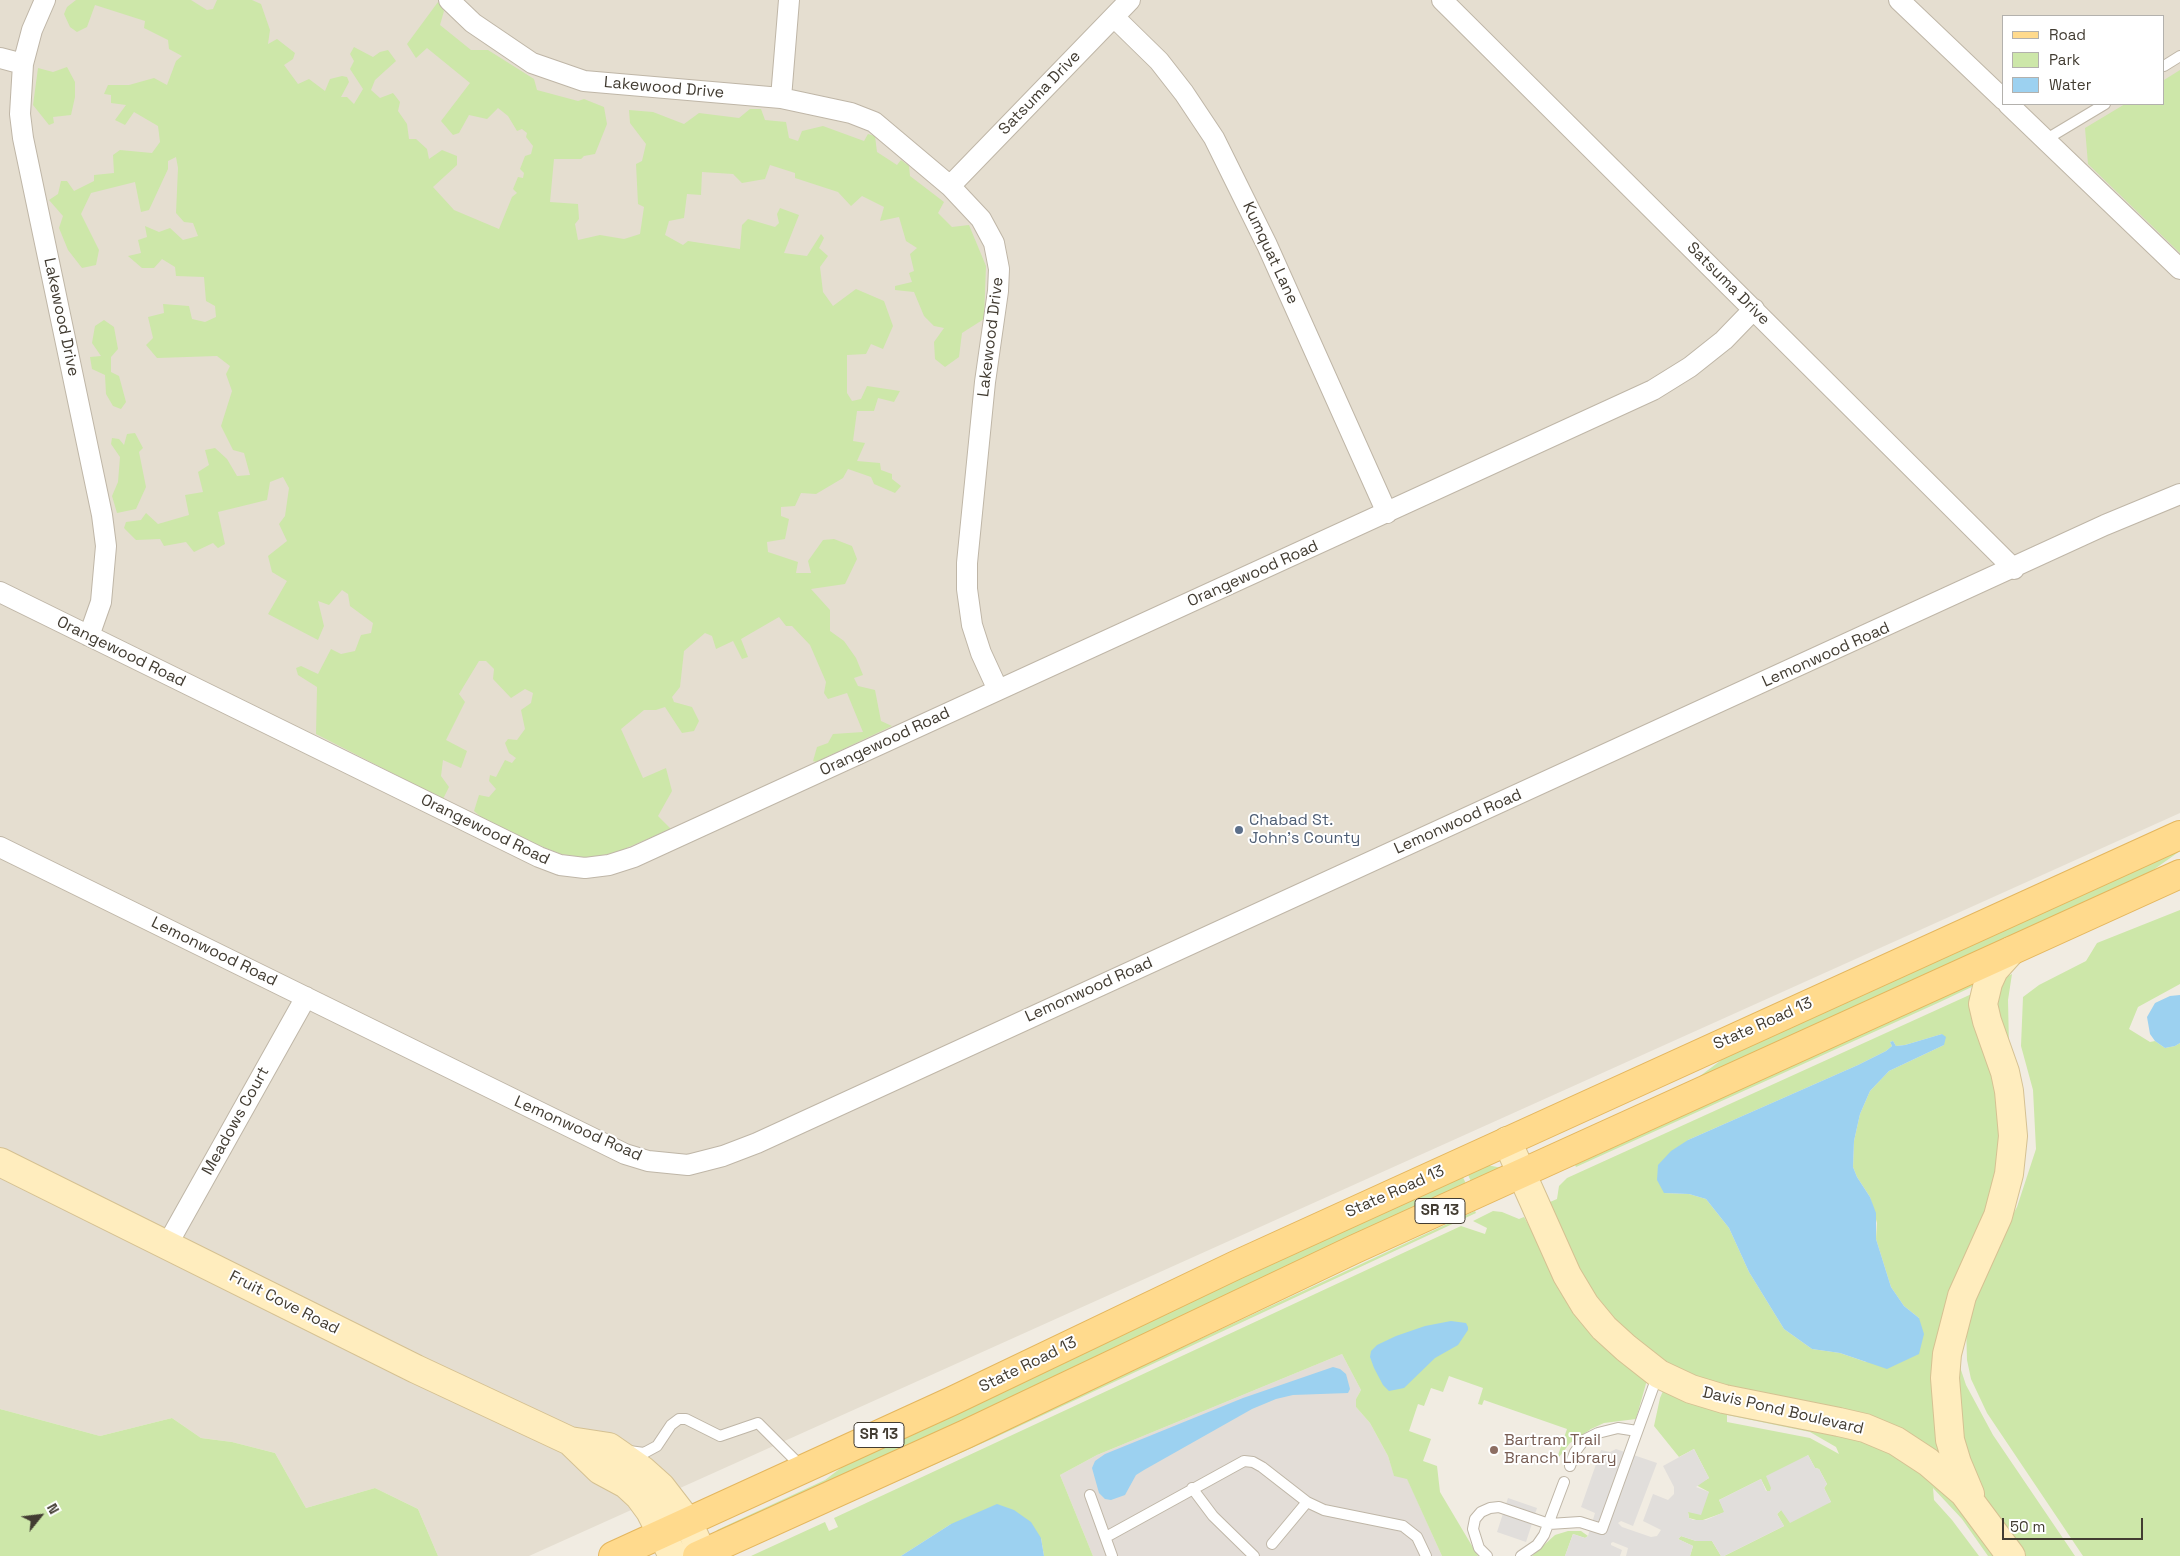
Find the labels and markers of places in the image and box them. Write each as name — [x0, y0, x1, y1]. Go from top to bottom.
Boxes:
place label: Chabad St. John's County — [1249, 811, 1360, 849]
marker: Chabad St. John's County — [1233, 824, 1245, 836]
place label: Bartram Trail Branch Library — [1504, 1431, 1617, 1469]
marker: Bartram Trail Branch Library — [1488, 1444, 1500, 1456]

